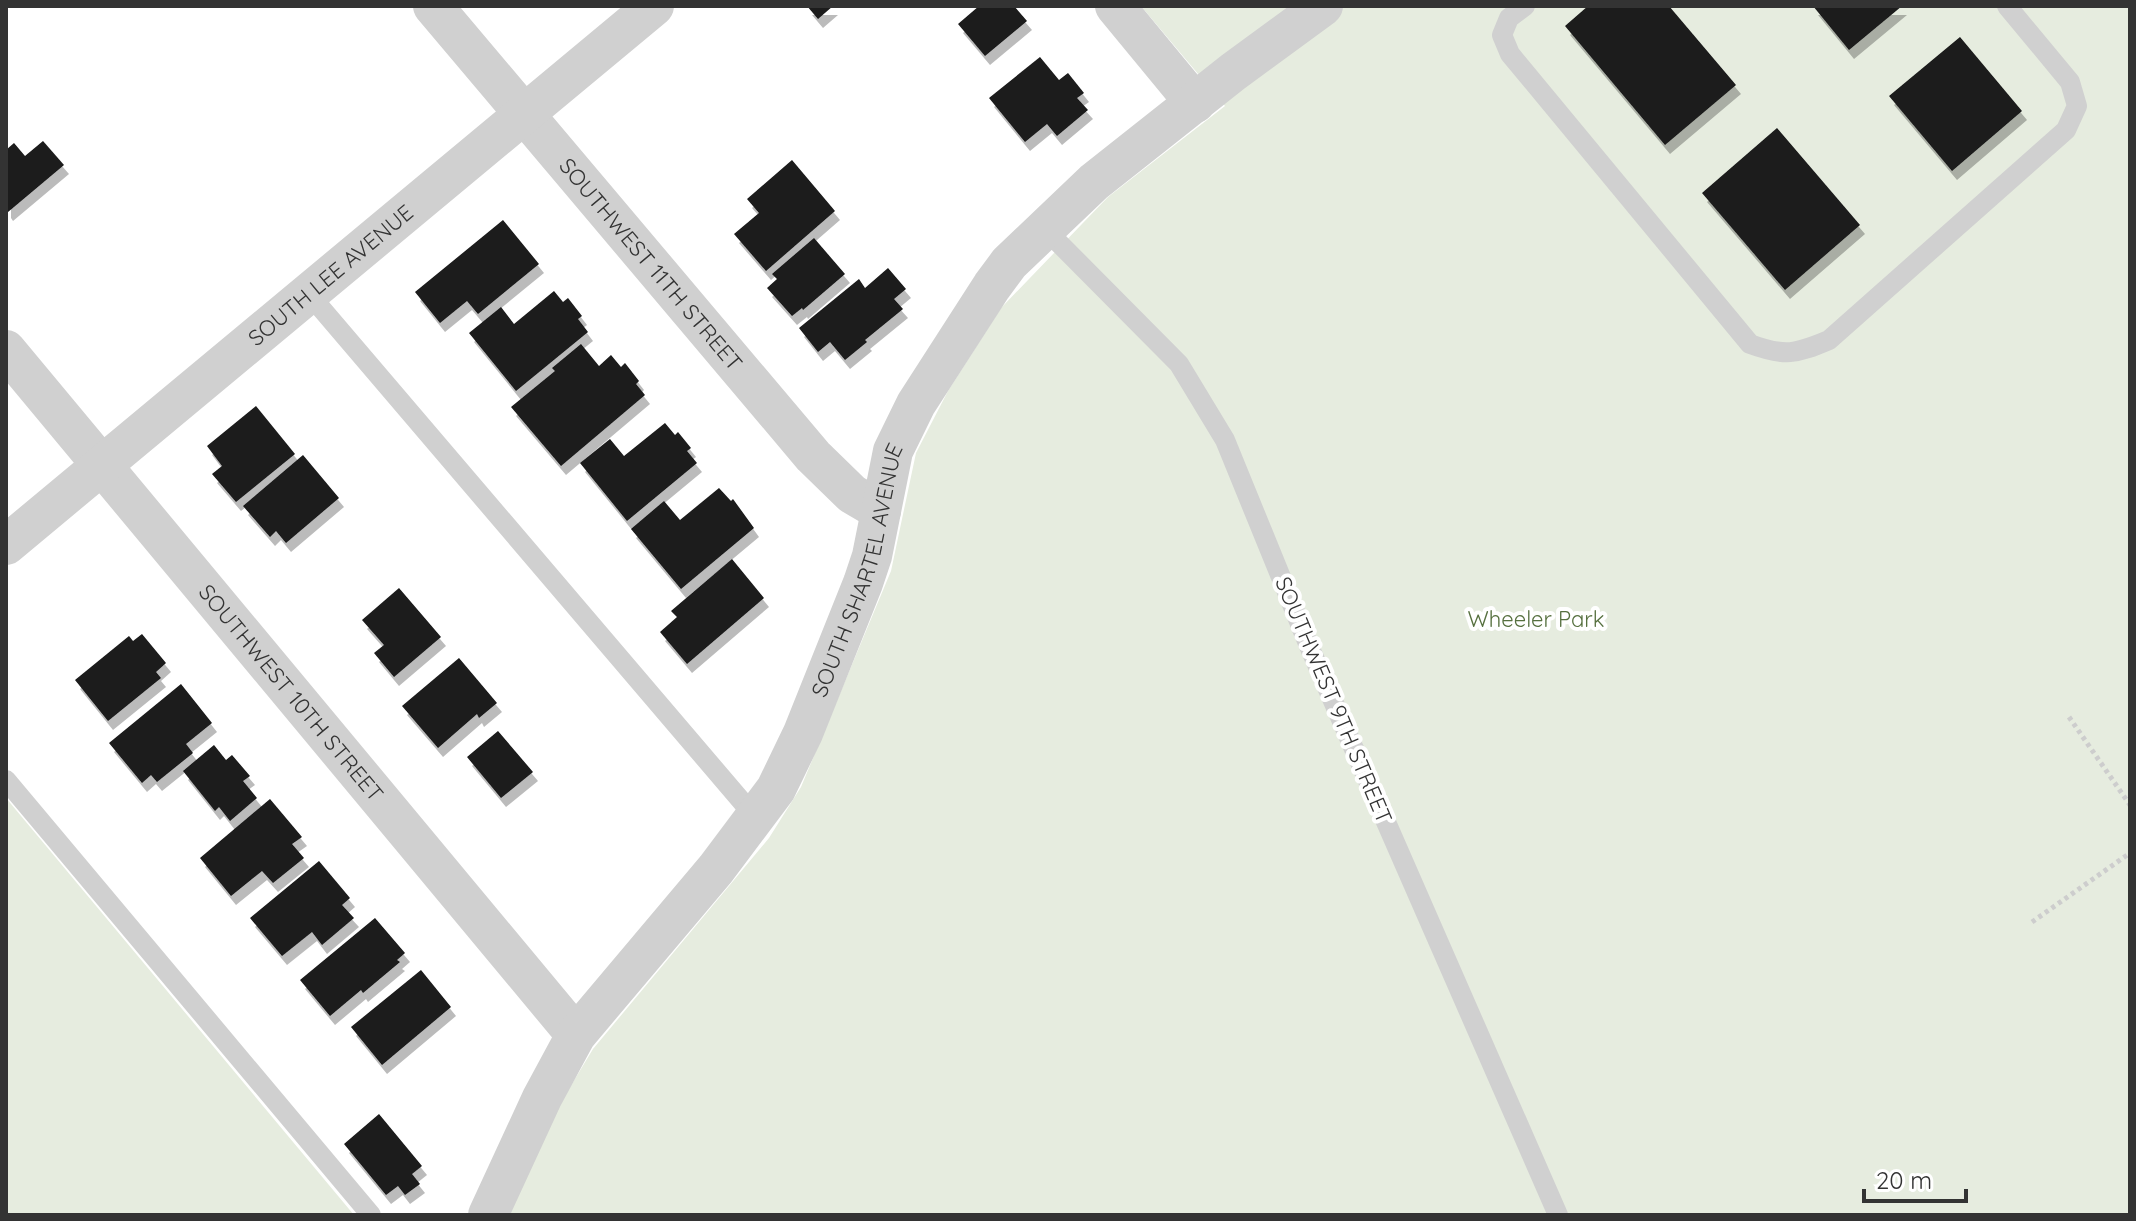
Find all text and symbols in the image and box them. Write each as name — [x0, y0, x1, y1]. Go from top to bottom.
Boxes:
street label: SOUTHWEST 11TH STREET — [553, 152, 749, 376]
street label: SOUTH LEE AVENUE — [242, 198, 419, 352]
street label: SOUTH SHARTEL AVENUE — [805, 438, 909, 701]
street label: SOUTHWEST 9TH STREET — [1269, 572, 1399, 828]
street label: SOUTHWEST 10TH STREET — [193, 578, 390, 807]
park label: Wheeler Park — [1468, 605, 1604, 633]
scale bar — [1864, 1153, 1966, 1203]
text: 20 m — [1876, 1165, 1932, 1195]

